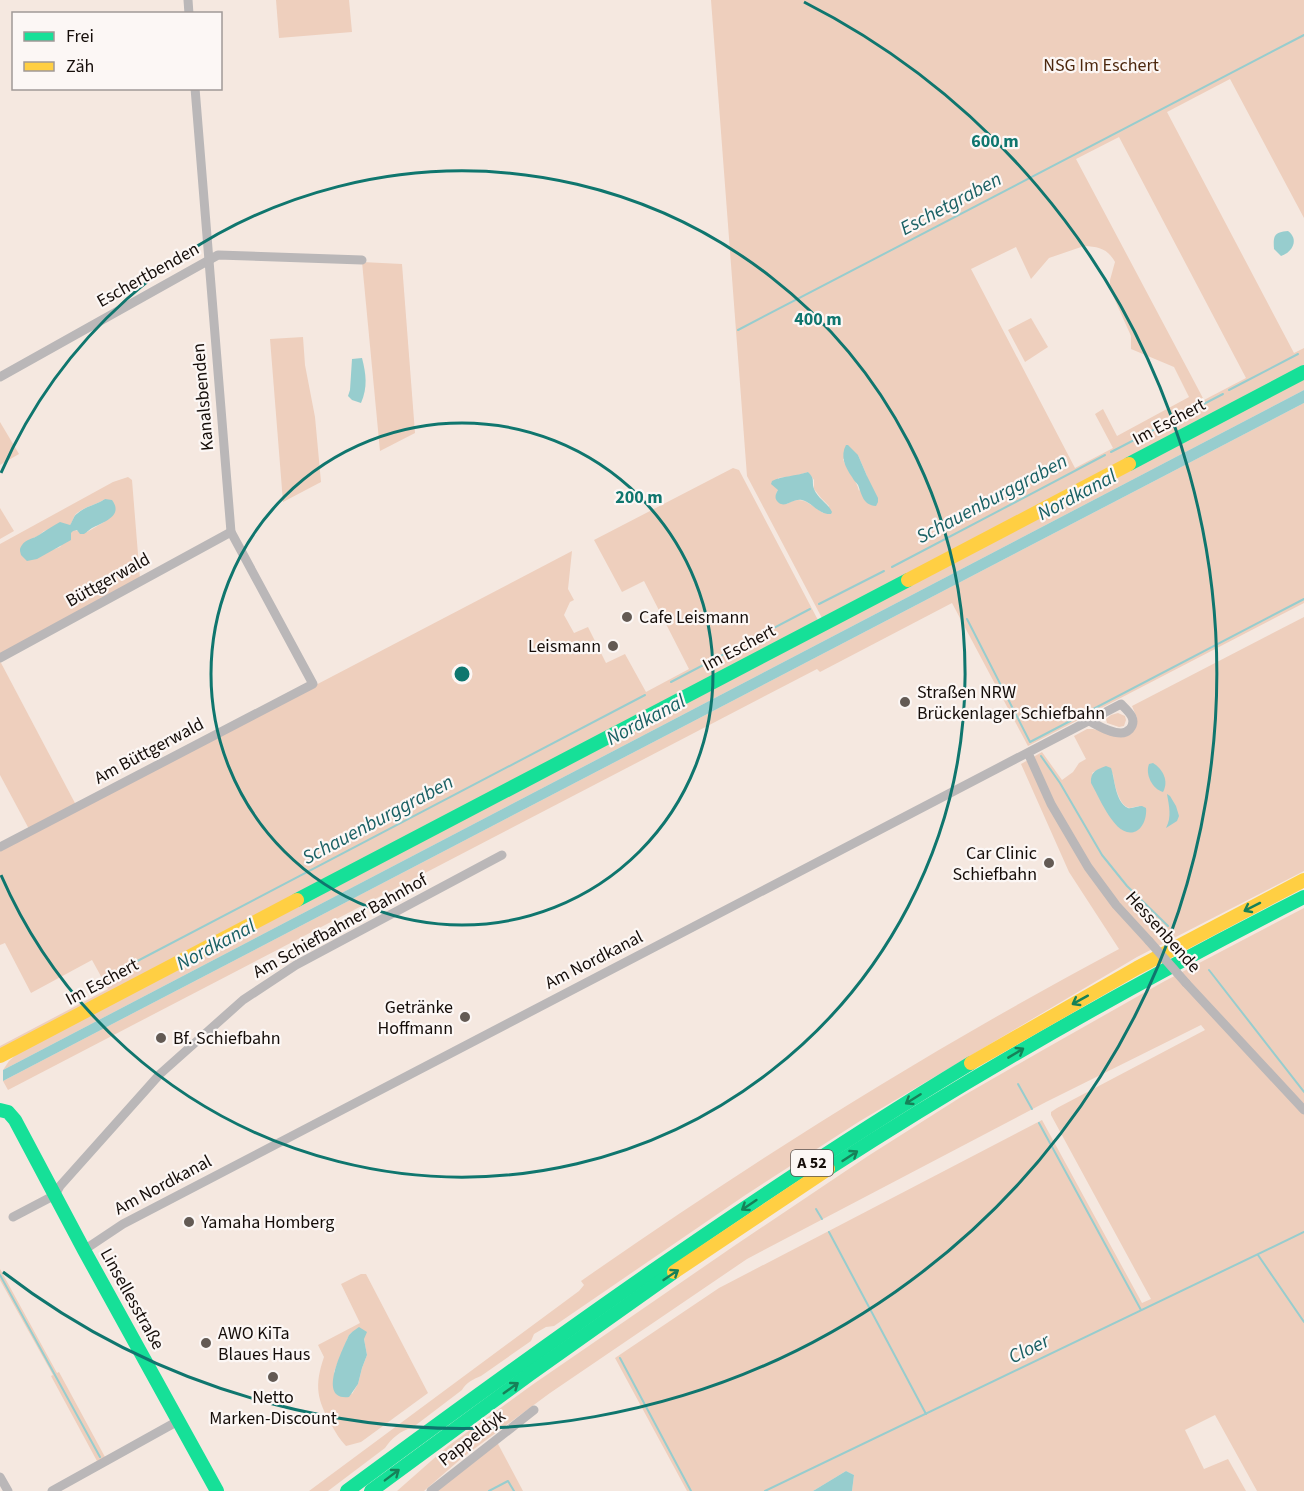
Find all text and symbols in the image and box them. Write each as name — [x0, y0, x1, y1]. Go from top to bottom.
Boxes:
legend — [12, 12, 222, 90]
text: Frei — [66, 24, 94, 49]
park label: NSG Im Eschert — [1043, 53, 1159, 78]
text: Zäh — [66, 54, 94, 79]
text: 600 m — [971, 129, 1019, 154]
water label: Eschetgraben — [895, 165, 1007, 243]
street label: Eschertbenden — [92, 236, 204, 314]
text: 400 m — [794, 307, 842, 332]
street label: Kanalsbenden — [186, 342, 220, 452]
street label: Im Eschert — [1128, 392, 1210, 452]
water label: Schauenburggraben — [911, 447, 1073, 551]
water label: Nordkanal — [1032, 462, 1122, 528]
text: 200 m — [615, 485, 663, 510]
street label: Büttgerwald — [61, 547, 155, 613]
place label: Cafe Leismann — [639, 605, 749, 630]
marker: Cafe Leismann — [620, 610, 634, 624]
street label: Im Eschert — [698, 618, 780, 678]
place label: Leismann — [528, 634, 601, 659]
marker: Leismann — [606, 639, 620, 653]
centre of rings — [452, 664, 472, 684]
place label: Straßen NRW Brückenlager Schiefbahn — [917, 680, 1105, 726]
water label: Nordkanal — [601, 687, 691, 753]
marker: Straßen NRW Brückenlager Schiefbahn — [898, 695, 912, 709]
street label: Am Büttgerwald — [90, 712, 208, 790]
water label: Schauenburggraben — [297, 768, 459, 872]
place label: Car Clinic Schiefbahn — [952, 841, 1037, 887]
marker: Car Clinic Schiefbahn — [1042, 856, 1056, 870]
street label: Am Schiefbahner Bahnhof — [248, 867, 432, 984]
street label: Hessenbende — [1120, 886, 1207, 978]
one-way arrow — [1244, 901, 1261, 913]
water label: Nordkanal — [171, 912, 261, 978]
street label: Am Nordkanal — [541, 925, 647, 995]
street label: Im Eschert — [61, 952, 143, 1012]
place label: Getränke Hoffmann — [377, 995, 453, 1041]
one-way arrow — [1072, 995, 1090, 1006]
marker: Getränke Hoffmann — [458, 1010, 472, 1024]
place label: Bf. Schiefbahn — [173, 1026, 281, 1051]
marker: Bf. Schiefbahn — [154, 1031, 168, 1045]
one-way arrow — [1007, 1047, 1024, 1059]
one-way arrow — [905, 1093, 922, 1105]
street label: Am Nordkanal — [110, 1149, 216, 1221]
one-way arrow — [841, 1149, 858, 1161]
road number: A 52 — [791, 1150, 833, 1176]
one-way arrow — [740, 1198, 757, 1211]
place label: Yamaha Homberg — [200, 1210, 334, 1235]
marker: Yamaha Homberg — [182, 1215, 196, 1229]
street label: Linsellesstraße — [94, 1244, 170, 1354]
one-way arrow — [662, 1269, 678, 1281]
place label: AWO KiTa Blaues Haus — [218, 1321, 310, 1367]
water label: Cloer — [1004, 1327, 1055, 1371]
marker: AWO KiTa Blaues Haus — [199, 1336, 213, 1350]
marker: Netto Marken-Discount — [266, 1370, 280, 1384]
one-way arrow — [503, 1382, 519, 1394]
place label: Netto Marken-Discount — [209, 1385, 337, 1431]
street label: Pappeldyk — [433, 1404, 511, 1472]
one-way arrow — [384, 1469, 400, 1482]

